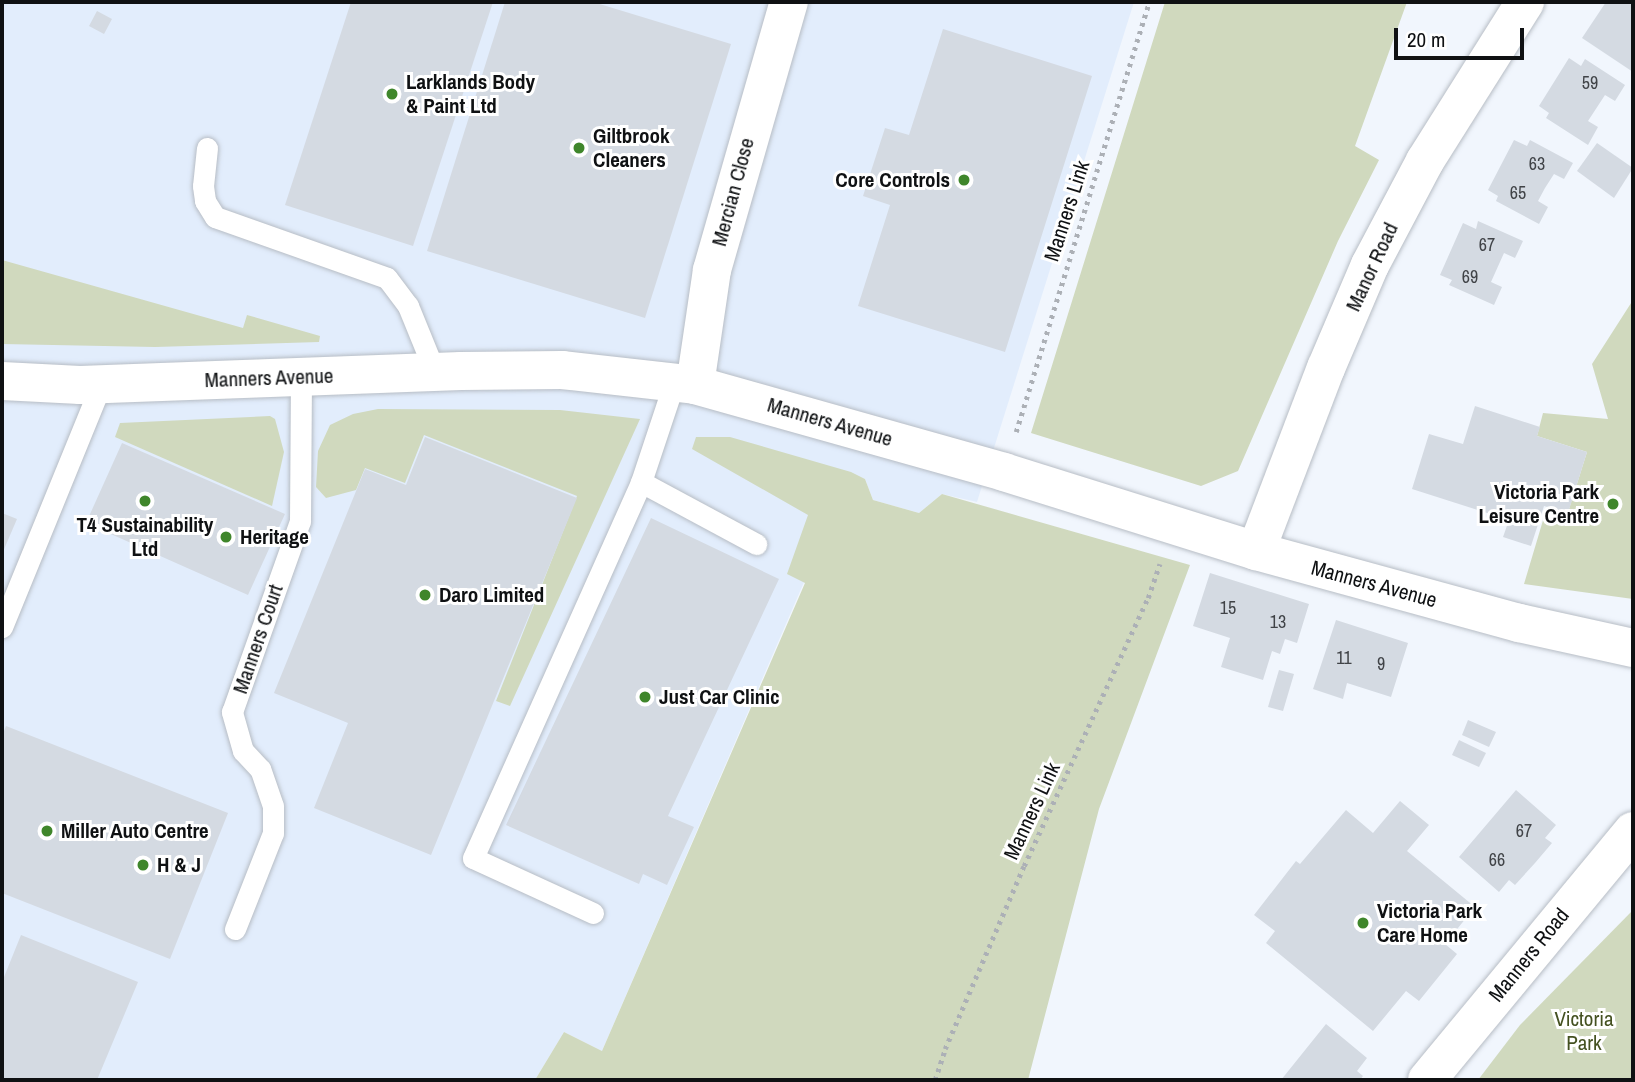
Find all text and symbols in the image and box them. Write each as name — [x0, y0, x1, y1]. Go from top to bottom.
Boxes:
scale bar — [1397, 14, 1526, 58]
text: 20 m — [1407, 25, 1445, 54]
place label: Larklands Body & Paint Ltd — [406, 69, 535, 119]
house number: 59 — [1582, 72, 1598, 94]
marker: Larklands Body & Paint Ltd — [384, 86, 400, 102]
place label: Giltbrook Cleaners — [593, 123, 670, 173]
street label: Mercian Close — [706, 135, 760, 249]
marker: Giltbrook Cleaners — [571, 140, 587, 156]
house number: 63 — [1529, 153, 1545, 175]
street label: Manners Link — [1039, 157, 1095, 265]
place label: Core Controls — [835, 167, 950, 193]
marker: Core Controls — [956, 172, 972, 188]
house number: 65 — [1510, 182, 1526, 204]
street label: Manor Road — [1341, 219, 1403, 315]
house number: 67 — [1479, 234, 1495, 256]
house number: 69 — [1462, 266, 1478, 288]
street label: Manners Avenue — [204, 363, 334, 393]
street label: Manners Avenue — [764, 392, 896, 452]
place label: Victoria Park Leisure Centre — [1478, 479, 1599, 529]
marker: T4 Sustainability Ltd — [137, 493, 153, 509]
marker: Victoria Park Leisure Centre — [1605, 496, 1621, 512]
place label: T4 Sustainability Ltd — [77, 512, 213, 562]
place label: Heritage — [240, 524, 309, 550]
marker: Heritage — [218, 529, 234, 545]
street label: Manners Avenue — [1308, 555, 1440, 613]
street label: Manners Court — [228, 581, 288, 697]
place label: Daro Limited — [439, 582, 544, 608]
marker: Daro Limited — [417, 587, 433, 603]
house number: 15 — [1220, 597, 1236, 619]
house number: 13 — [1270, 611, 1286, 633]
house number: 11 — [1336, 647, 1352, 669]
house number: 9 — [1377, 653, 1385, 675]
place label: Just Car Clinic — [659, 684, 780, 710]
marker: Just Car Clinic — [637, 689, 653, 705]
street label: Manners Link — [999, 758, 1065, 864]
place label: Miller Auto Centre — [61, 818, 209, 844]
house number: 67 — [1516, 820, 1532, 842]
marker: Miller Auto Centre — [39, 823, 55, 839]
house number: 66 — [1489, 849, 1505, 871]
place label: H & J — [157, 852, 201, 878]
marker: H & J — [135, 857, 151, 873]
place label: Victoria Park Care Home — [1377, 898, 1482, 948]
street label: Manners Road — [1484, 903, 1574, 1007]
marker: Victoria Park Care Home — [1355, 915, 1371, 931]
park label: Victoria Park — [1554, 1006, 1614, 1056]

